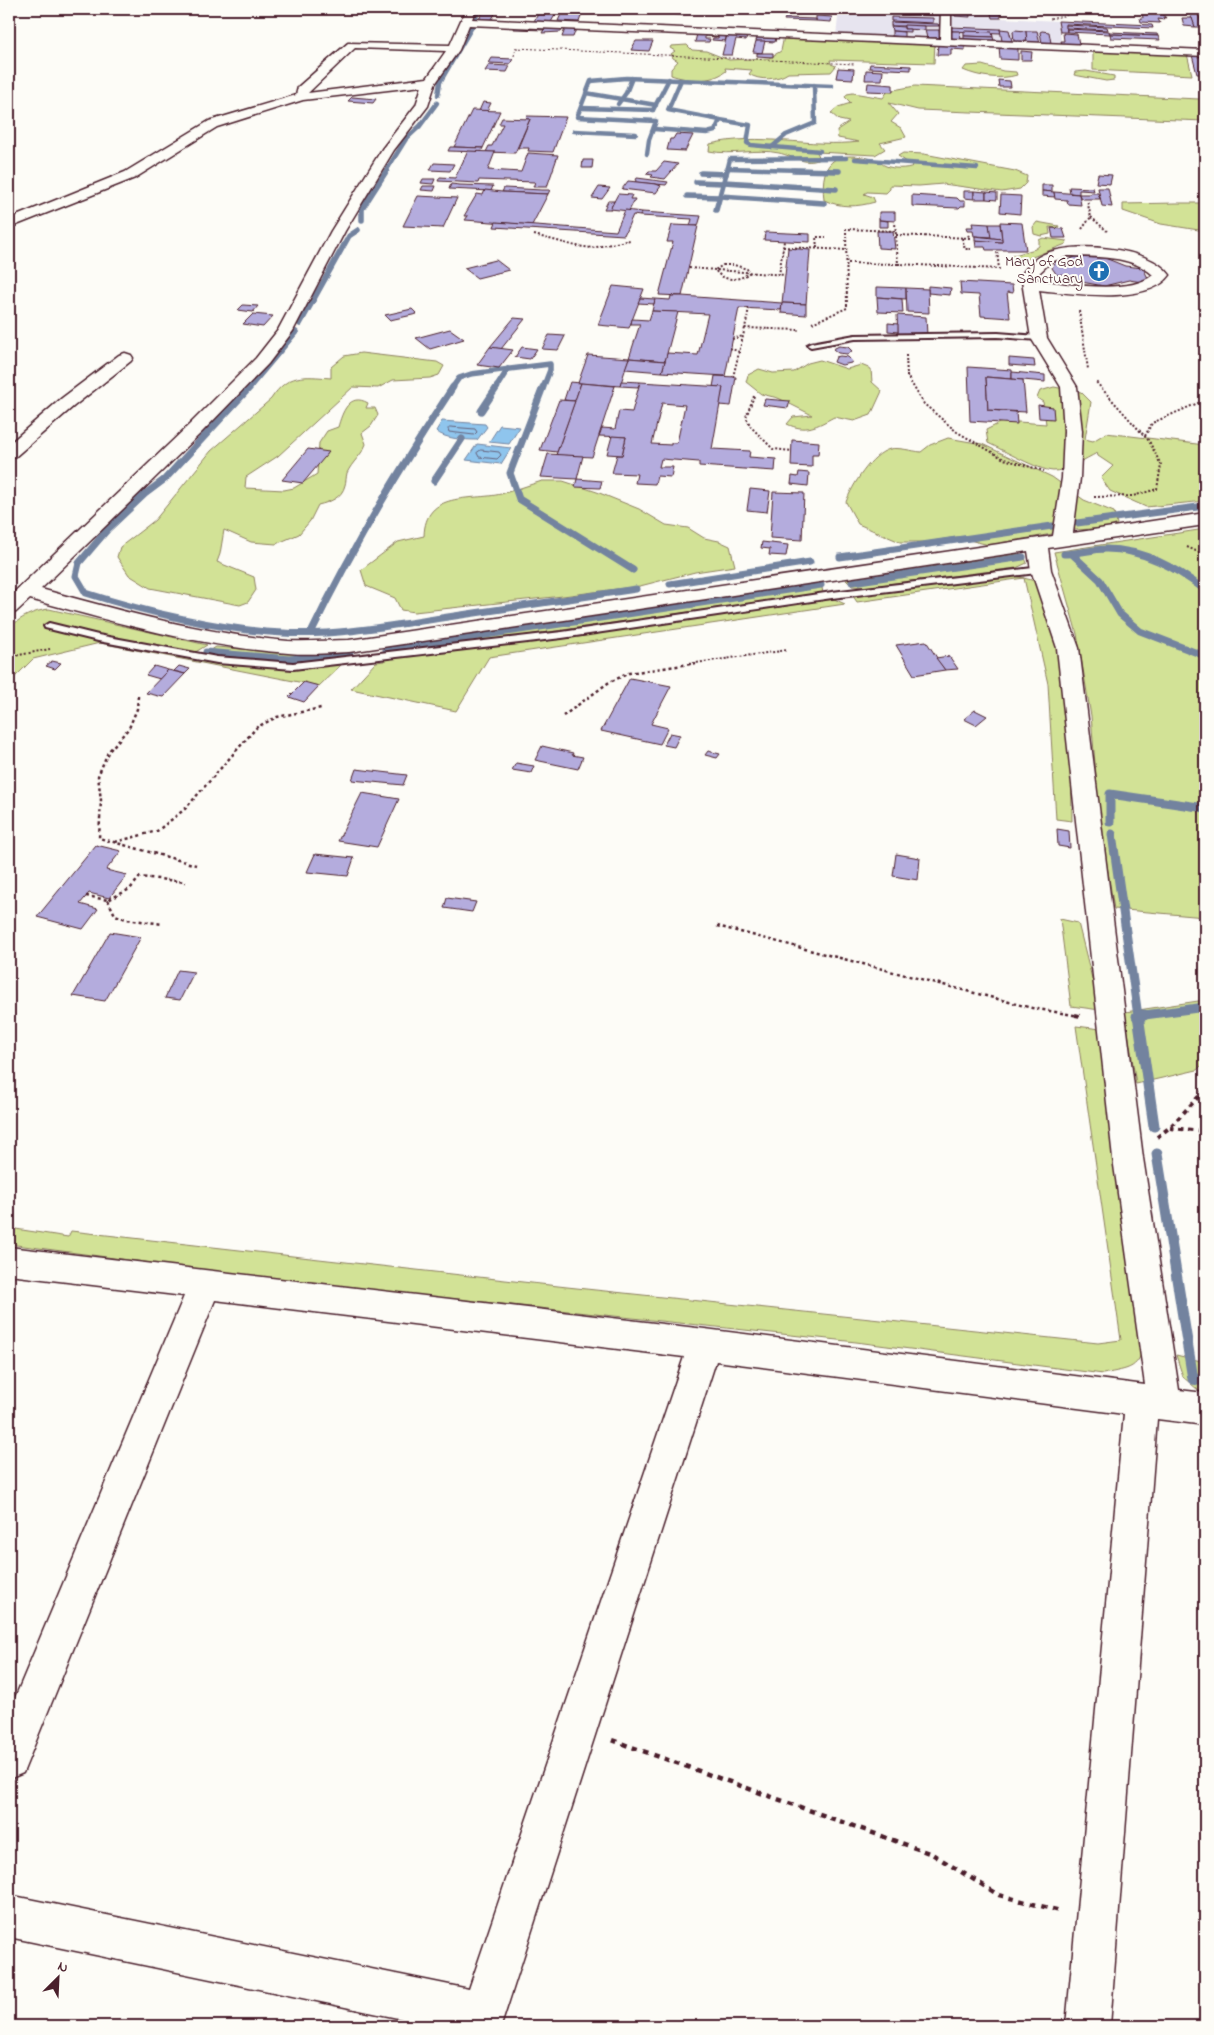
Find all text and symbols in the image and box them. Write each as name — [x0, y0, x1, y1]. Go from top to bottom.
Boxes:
place label: Mary of God Sanctuary — [1005, 251, 1084, 291]
church icon: Mary of God Sanctuary — [1087, 259, 1111, 283]
north arrow — [32, 1952, 82, 2002]
text: N — [54, 1956, 71, 1979]

